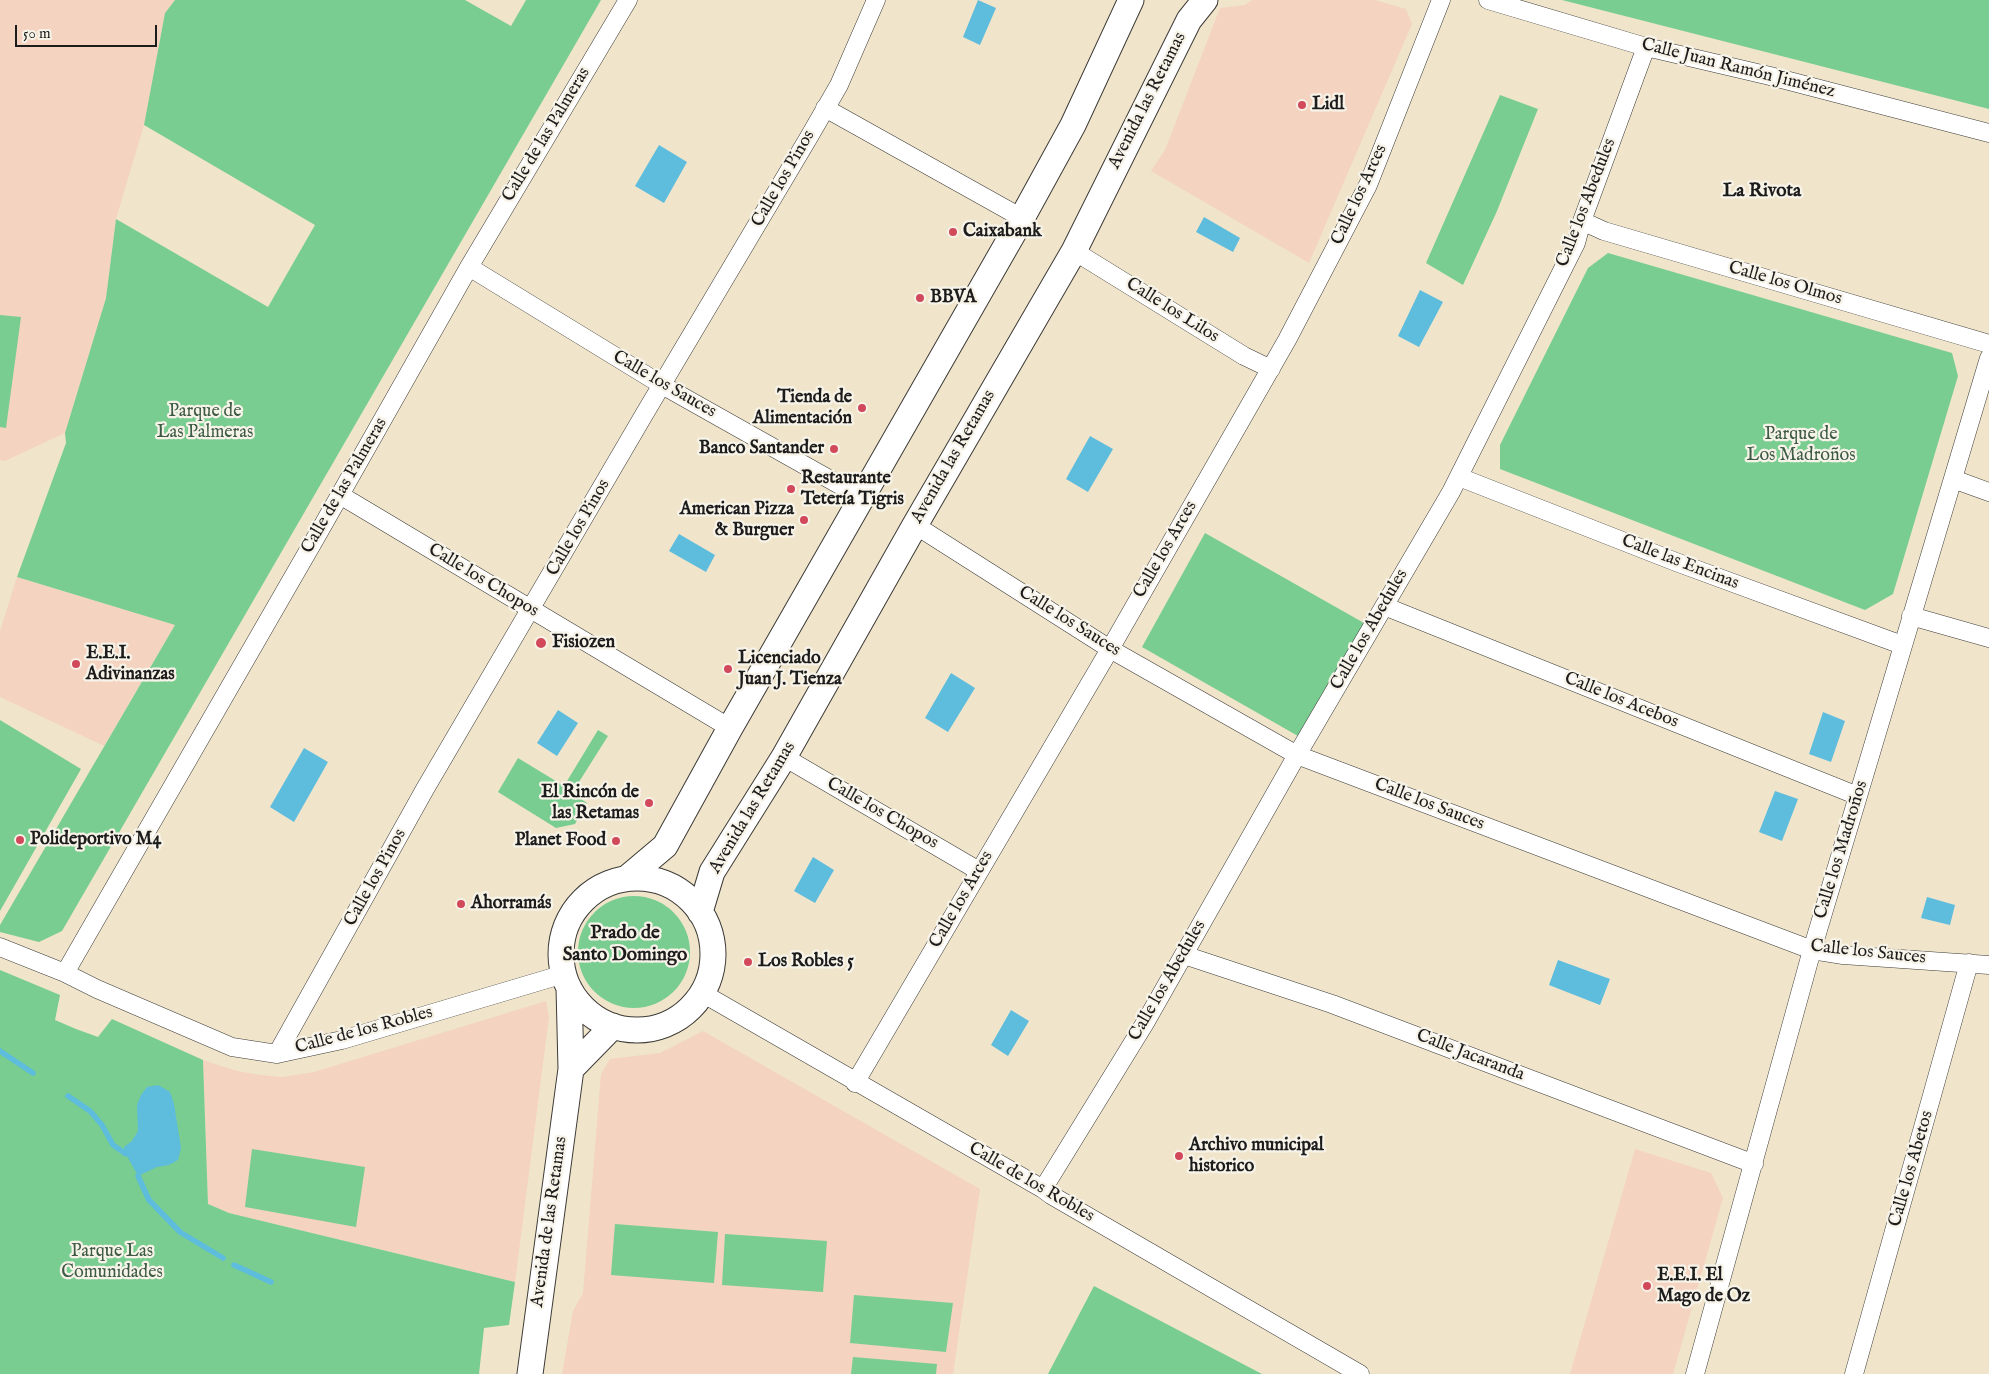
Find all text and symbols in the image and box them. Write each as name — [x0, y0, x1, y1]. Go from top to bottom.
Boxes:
scale bar — [18, 15, 160, 47]
text: 50 m — [23, 24, 51, 43]
street label: Avenida las Retamas — [1104, 29, 1192, 173]
street label: Calle Juan Ramón Jiménez — [1639, 34, 1837, 104]
street label: Calle de las Palmeras — [498, 64, 596, 206]
place label: Lidl — [1312, 94, 1344, 116]
marker: Lidl — [1296, 99, 1308, 111]
street label: Calle los Pinos — [748, 127, 820, 231]
street label: Calle los Abedules — [1553, 136, 1621, 270]
street label: Calle los Arces — [1327, 141, 1393, 249]
district label: La Rivota — [1723, 181, 1801, 203]
place label: Caixabank — [963, 221, 1042, 243]
marker: Caixabank — [947, 226, 959, 238]
street label: Calle los Olmos — [1726, 257, 1844, 311]
street label: Calle los Lilos — [1121, 274, 1223, 348]
place label: BBVA — [930, 287, 976, 309]
marker: BBVA — [914, 292, 926, 304]
street label: Calle los Sauces — [608, 347, 720, 423]
street label: Avenida las Retamas — [907, 386, 1001, 528]
place label: Tienda de Alimentación — [753, 387, 852, 429]
park label: Parque de Las Palmeras — [157, 401, 253, 444]
marker: Tienda de Alimentación — [856, 402, 868, 414]
street label: Calle de las Palmeras — [297, 414, 393, 558]
park label: Parque de Los Madroños — [1746, 424, 1856, 466]
place label: Banco Santander — [699, 438, 824, 460]
marker: Banco Santander — [828, 443, 840, 455]
place label: Restaurante Tetería Tigris — [801, 468, 904, 510]
street label: Calle los Pinos — [543, 476, 615, 580]
marker: Restaurante Tetería Tigris — [785, 483, 797, 495]
street label: Calle los Arces — [1130, 498, 1202, 602]
place label: American Pizza & Burguer — [680, 499, 794, 542]
marker: American Pizza & Burguer — [798, 514, 810, 526]
street label: Calle las Encinas — [1618, 531, 1742, 595]
street label: Calle los Chopos — [424, 539, 542, 623]
street label: Calle los Abedules — [1327, 566, 1413, 694]
street label: Calle los Sauces — [1014, 582, 1124, 662]
place label: Fisiozen — [552, 632, 615, 654]
marker: Fisiozen — [534, 636, 548, 650]
place label: E.E.I. Adivinanzas — [86, 643, 175, 686]
place label: Licenciado Juan J. Tienza — [738, 648, 842, 691]
marker: E.E.I. Adivinanzas — [70, 658, 82, 670]
marker: Licenciado Juan J. Tienza — [722, 663, 734, 675]
street label: Calle los Acebos — [1561, 668, 1681, 734]
street label: Avenida las Retamas — [705, 738, 801, 878]
street label: Calle los Chopos — [822, 773, 942, 855]
street label: Calle los Sauces — [1371, 774, 1487, 836]
street label: Calle los Madroños — [1811, 778, 1873, 922]
place label: El Rincón de las Retamas — [541, 782, 639, 824]
marker: El Rincón de las Retamas — [643, 797, 655, 809]
street label: Calle los Pinos — [340, 825, 412, 931]
place label: Polideportivo M4 — [30, 829, 161, 851]
place label: Planet Food — [515, 830, 606, 852]
marker: Polideportivo M4 — [14, 834, 26, 846]
marker: Planet Food — [610, 835, 622, 847]
street label: Calle los Arces — [926, 848, 998, 952]
place label: Ahorramás — [471, 893, 551, 915]
marker: Ahorramás — [455, 898, 467, 910]
street label: Calle los Abedules — [1125, 917, 1211, 1045]
district label: Prado de Santo Domingo — [563, 923, 687, 967]
street label: Calle los Sauces — [1809, 936, 1927, 970]
place label: Los Robles 5 — [758, 951, 854, 973]
marker: Los Robles 5 — [742, 956, 754, 968]
street label: Calle de los Robles — [293, 1002, 435, 1060]
street label: Calle Jacaranda — [1413, 1025, 1527, 1087]
street label: Calle los Abetos — [1885, 1109, 1939, 1229]
street label: Avenida de las Retamas — [527, 1135, 573, 1309]
place label: Archivo municipal historico — [1189, 1135, 1324, 1178]
street label: Calle de los Robles — [964, 1138, 1098, 1228]
marker: Archivo municipal historico — [1173, 1150, 1185, 1162]
park label: Parque Las Comunidades — [61, 1241, 163, 1284]
place label: E.E.I. El Mago de Oz — [1657, 1265, 1750, 1308]
marker: E.E.I. El Mago de Oz — [1641, 1280, 1653, 1292]

